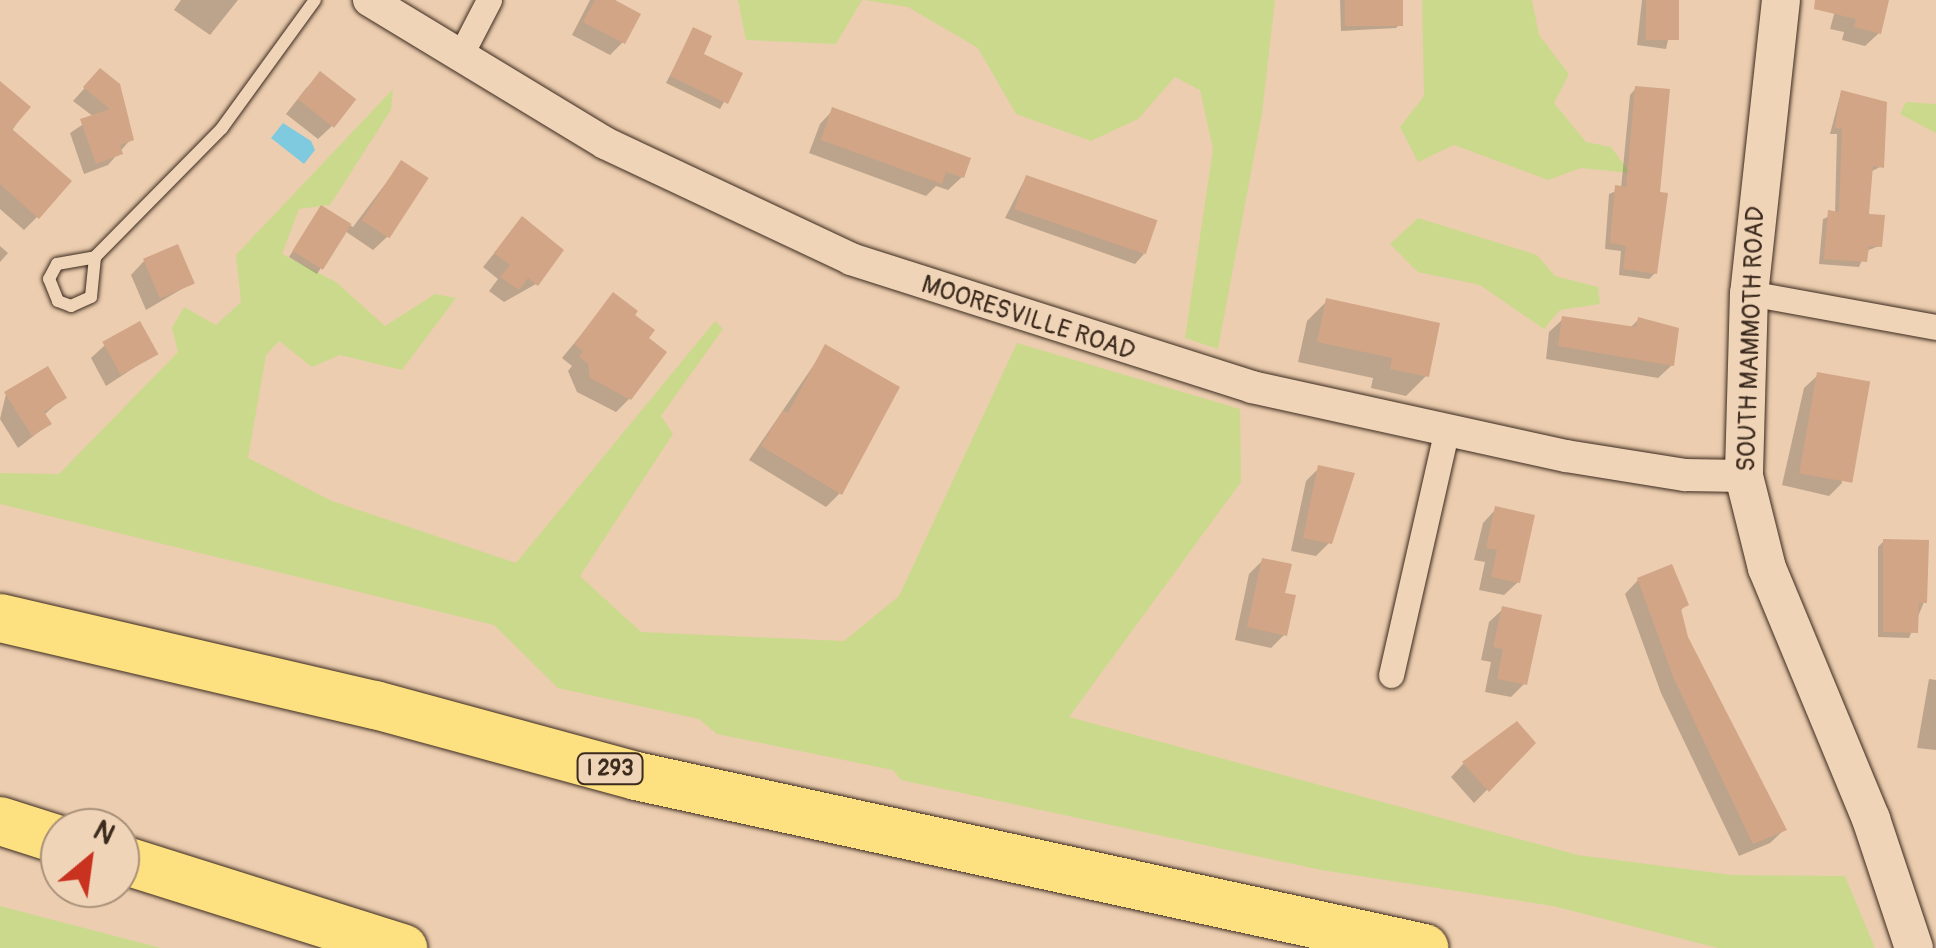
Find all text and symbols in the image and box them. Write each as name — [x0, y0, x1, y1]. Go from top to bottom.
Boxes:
street label: SOUTH MAMMOTH ROAD — [1732, 206, 1772, 472]
street label: MOORESVILLE ROAD — [917, 270, 1139, 368]
road number: I 293 — [575, 752, 645, 786]
north arrow — [40, 808, 140, 908]
text: N — [87, 813, 121, 853]

